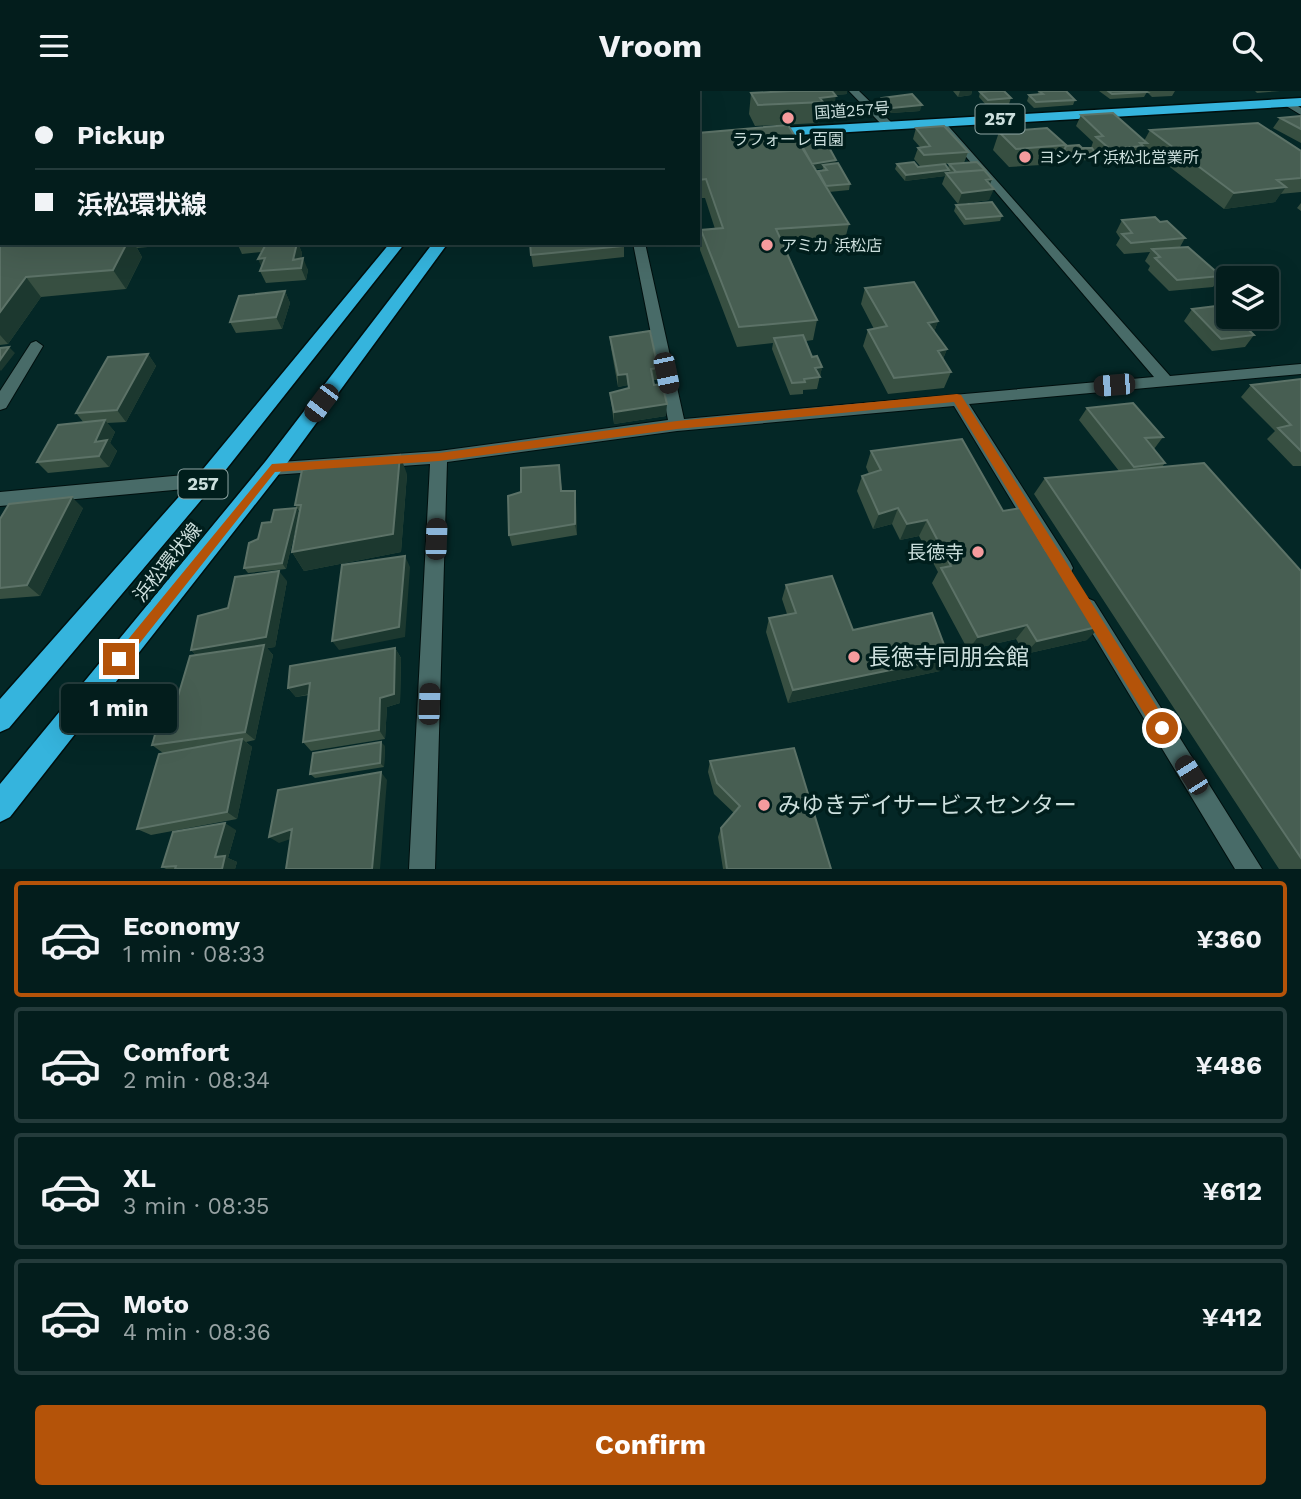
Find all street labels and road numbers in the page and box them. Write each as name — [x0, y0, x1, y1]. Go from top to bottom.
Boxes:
street label: 国道257号 — [814, 98, 890, 123]
road number: 257 — [976, 104, 1024, 133]
road number: 257 — [178, 470, 228, 499]
street label: 浜松環状線 — [129, 518, 206, 606]

